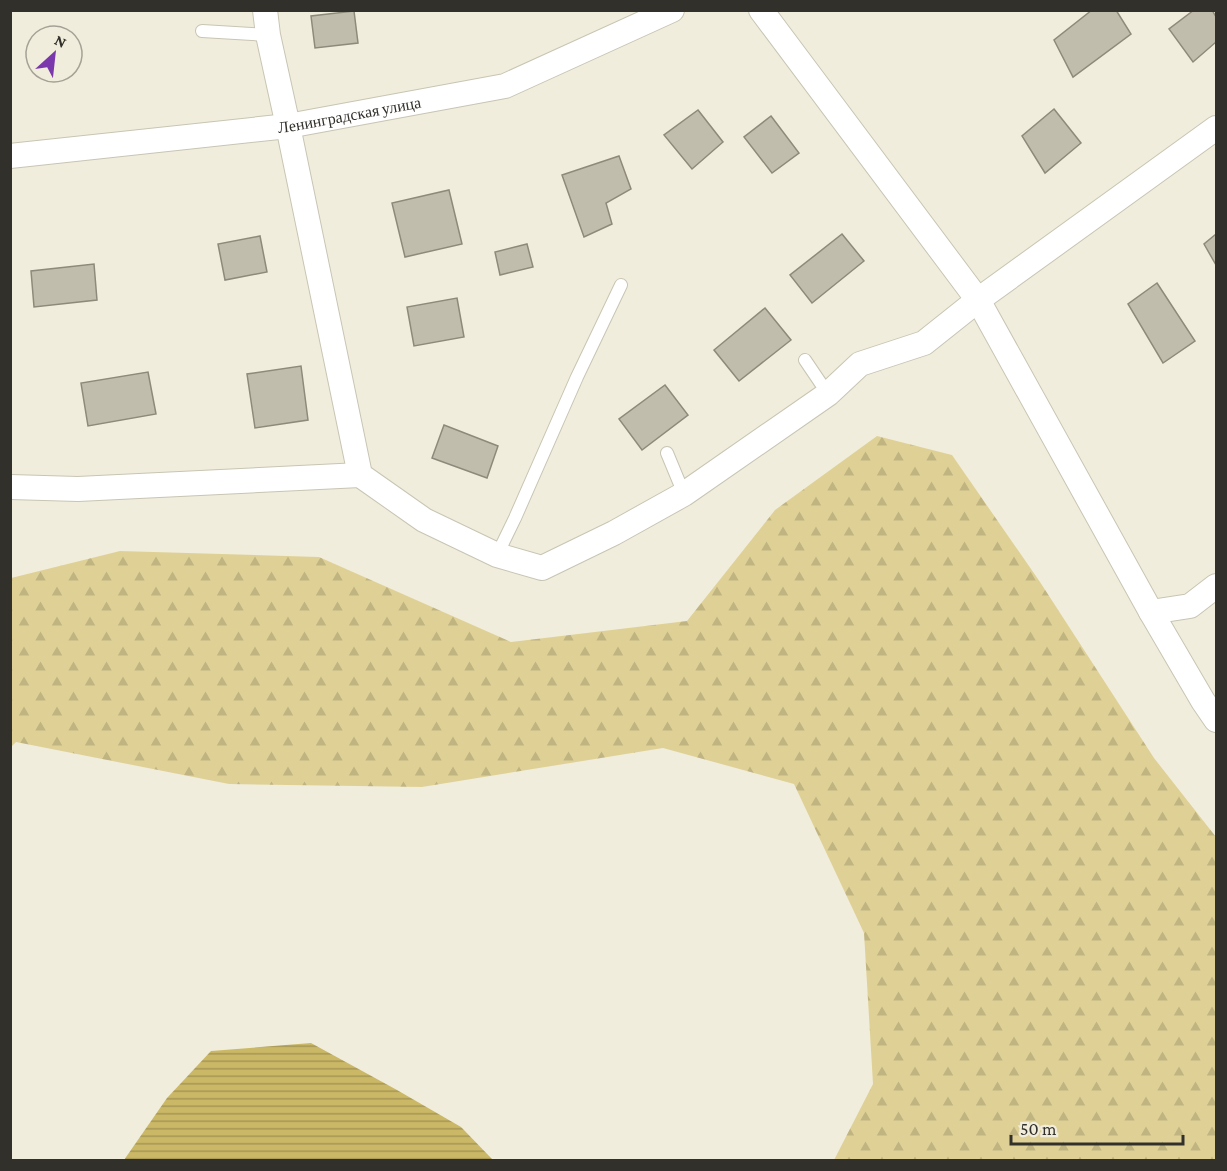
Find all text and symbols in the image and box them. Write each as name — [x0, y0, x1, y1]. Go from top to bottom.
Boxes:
north arrow — [24, 24, 84, 84]
text: N — [52, 31, 69, 51]
street label: Ленинградская улица — [277, 93, 422, 136]
scale bar — [1011, 1108, 1184, 1146]
text: 50 m — [1020, 1119, 1057, 1139]

